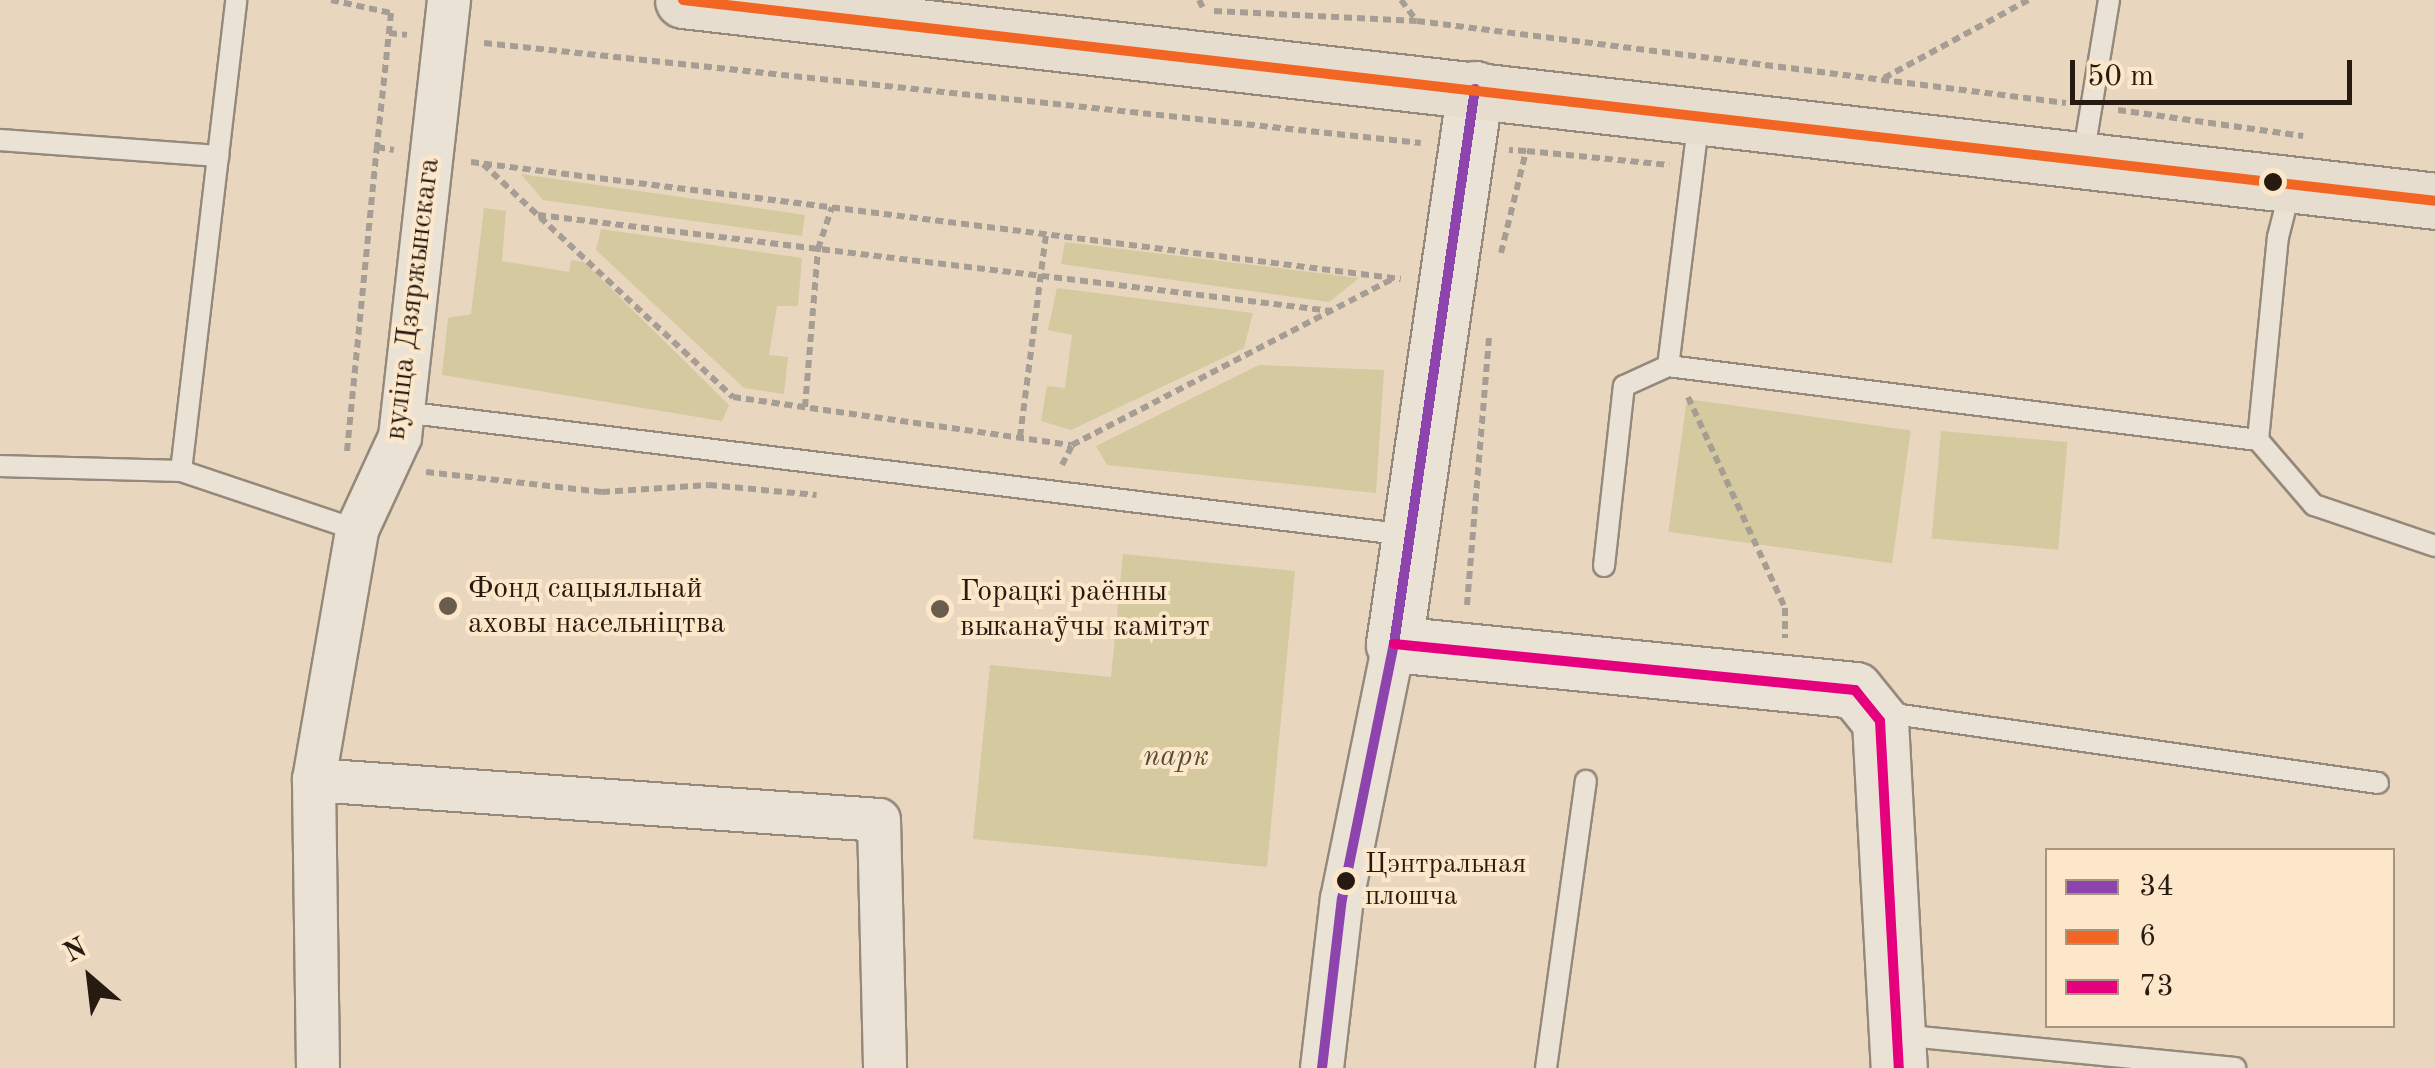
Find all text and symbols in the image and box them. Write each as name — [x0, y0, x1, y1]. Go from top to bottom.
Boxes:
scale bar — [2075, 40, 2358, 102]
text: 50 m — [2087, 62, 2154, 92]
street label: вуліца Дзяржынскага — [378, 156, 448, 442]
unlabelled marker — [2263, 172, 2283, 192]
place label: Фонд сацыяльнай аховы насельніцтва — [468, 571, 725, 642]
place label: Горацкі раённы выканаўчы камітэт — [960, 574, 1210, 644]
marker: Фонд сацыяльнай аховы насельніцтва — [437, 595, 459, 617]
marker: Горацкі раённы выканаўчы камітэт — [929, 598, 951, 620]
park label: парк — [1143, 739, 1209, 775]
place label: Цэнтральная плошча — [1365, 848, 1526, 914]
legend — [2045, 848, 2395, 1028]
marker: Цэнтральная плошча — [1336, 871, 1356, 891]
text: 34 — [2139, 872, 2174, 902]
text: 6 — [2139, 922, 2156, 952]
north arrow — [40, 928, 140, 1028]
text: N — [60, 934, 92, 969]
text: 73 — [2139, 972, 2174, 1002]

